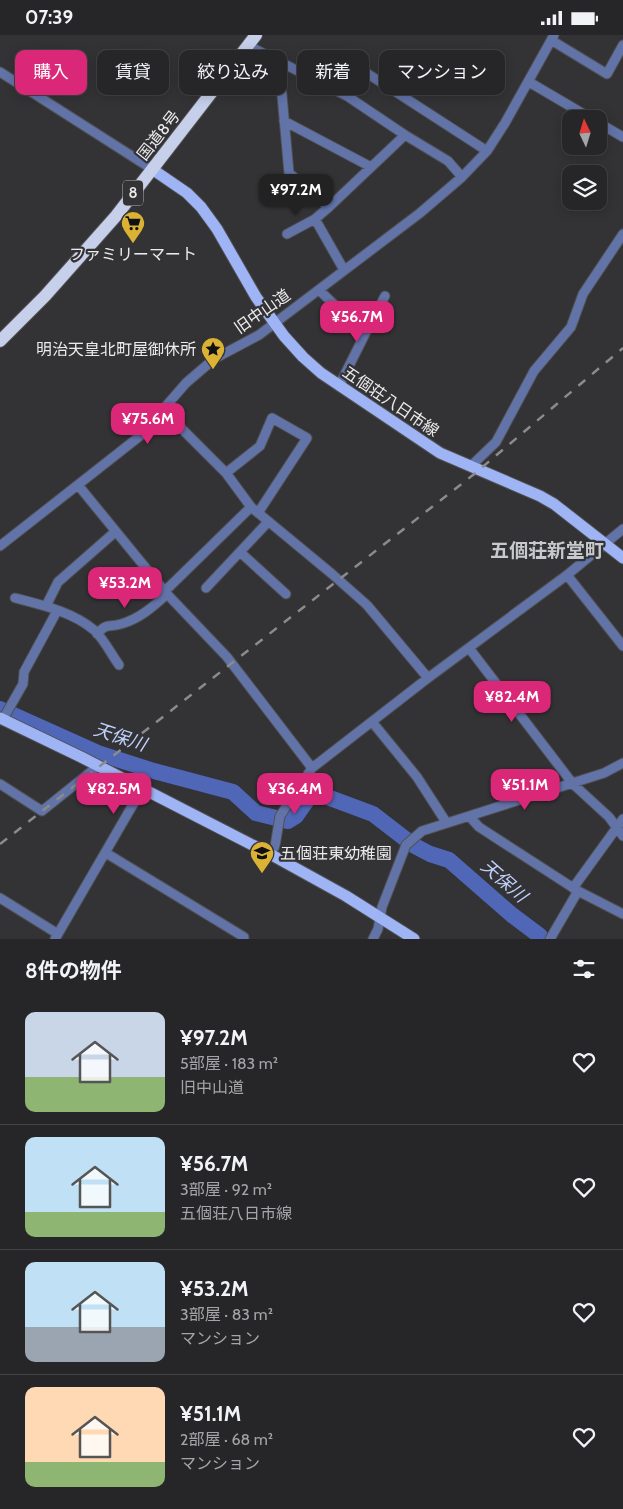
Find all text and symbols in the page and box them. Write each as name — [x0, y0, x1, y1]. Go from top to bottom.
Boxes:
text: 07:39 — [25, 6, 73, 29]
chip: 購入 — [15, 50, 87, 95]
chip: 賃貸 — [97, 50, 169, 95]
chip: 絞り込み — [179, 50, 287, 95]
chip: 新着 — [297, 50, 369, 95]
chip: マンション — [379, 50, 505, 95]
street label: 国道8号 — [133, 107, 184, 164]
north arrow — [562, 110, 608, 155]
map controls — [562, 110, 607, 210]
button: layers — [562, 165, 607, 210]
pin: ¥97.2M — [255, 173, 337, 216]
text: ¥97.2M — [270, 180, 322, 199]
road number: 8 — [123, 181, 143, 205]
supermarket icon: ファミリーマート — [120, 210, 146, 244]
place label: ファミリーマート — [69, 245, 197, 264]
street label: 旧中山道 — [231, 285, 294, 338]
pin: ¥56.7M — [316, 301, 398, 343]
text: ¥56.7M — [331, 307, 383, 326]
place icon: 明治天皇北町屋御休所 — [200, 336, 226, 370]
place label: 明治天皇北町屋御休所 — [36, 340, 196, 359]
street label: 五個荘八日市線 — [339, 362, 442, 441]
pin: ¥75.6M — [107, 403, 189, 445]
text: ¥75.6M — [122, 409, 174, 428]
district label: 五個荘新堂町 — [490, 539, 604, 562]
pin: ¥53.2M — [84, 567, 166, 609]
text: ¥53.2M — [99, 573, 151, 592]
pin: ¥82.4M — [471, 681, 553, 723]
text: ¥82.4M — [485, 687, 539, 706]
water label: 天保川 — [91, 718, 151, 756]
pin: ¥51.1M — [484, 769, 566, 811]
pin: ¥82.5M — [73, 773, 155, 815]
pin: ¥36.4M — [254, 773, 336, 815]
text: ¥51.1M — [502, 775, 548, 794]
text: ¥82.5M — [87, 779, 141, 798]
text: ¥36.4M — [268, 779, 322, 798]
school or university icon: 五個荘東幼稚園 — [249, 840, 275, 874]
place label: 五個荘東幼稚園 — [280, 844, 392, 863]
water label: 天保川 — [476, 855, 533, 908]
icon: filters — [570, 955, 598, 983]
text: 8件の物件 — [25, 958, 122, 983]
text: ¥97.2M — [180, 1025, 248, 1050]
icon: home — [65, 1032, 125, 1092]
icon: heart — [570, 1048, 598, 1076]
text: 5部屋 · 183 m² — [180, 1054, 278, 1073]
text: 旧中山道 — [180, 1078, 244, 1097]
text: ¥56.7M — [180, 1151, 248, 1176]
icon: home — [65, 1157, 125, 1217]
icon: heart — [570, 1173, 598, 1201]
text: 3部屋 · 92 m² — [180, 1180, 272, 1199]
text: 五個荘八日市線 — [180, 1204, 292, 1223]
text: ¥53.2M — [180, 1276, 249, 1301]
icon: home — [65, 1282, 125, 1342]
icon: heart — [570, 1298, 598, 1326]
text: 3部屋 · 83 m² — [180, 1305, 273, 1324]
text: マンション — [180, 1329, 260, 1348]
text: ¥51.1M — [180, 1401, 241, 1426]
icon: home — [65, 1407, 125, 1467]
icon: heart — [570, 1423, 598, 1451]
text: 2部屋 · 68 m² — [180, 1430, 273, 1449]
text: マンション — [180, 1454, 260, 1473]

